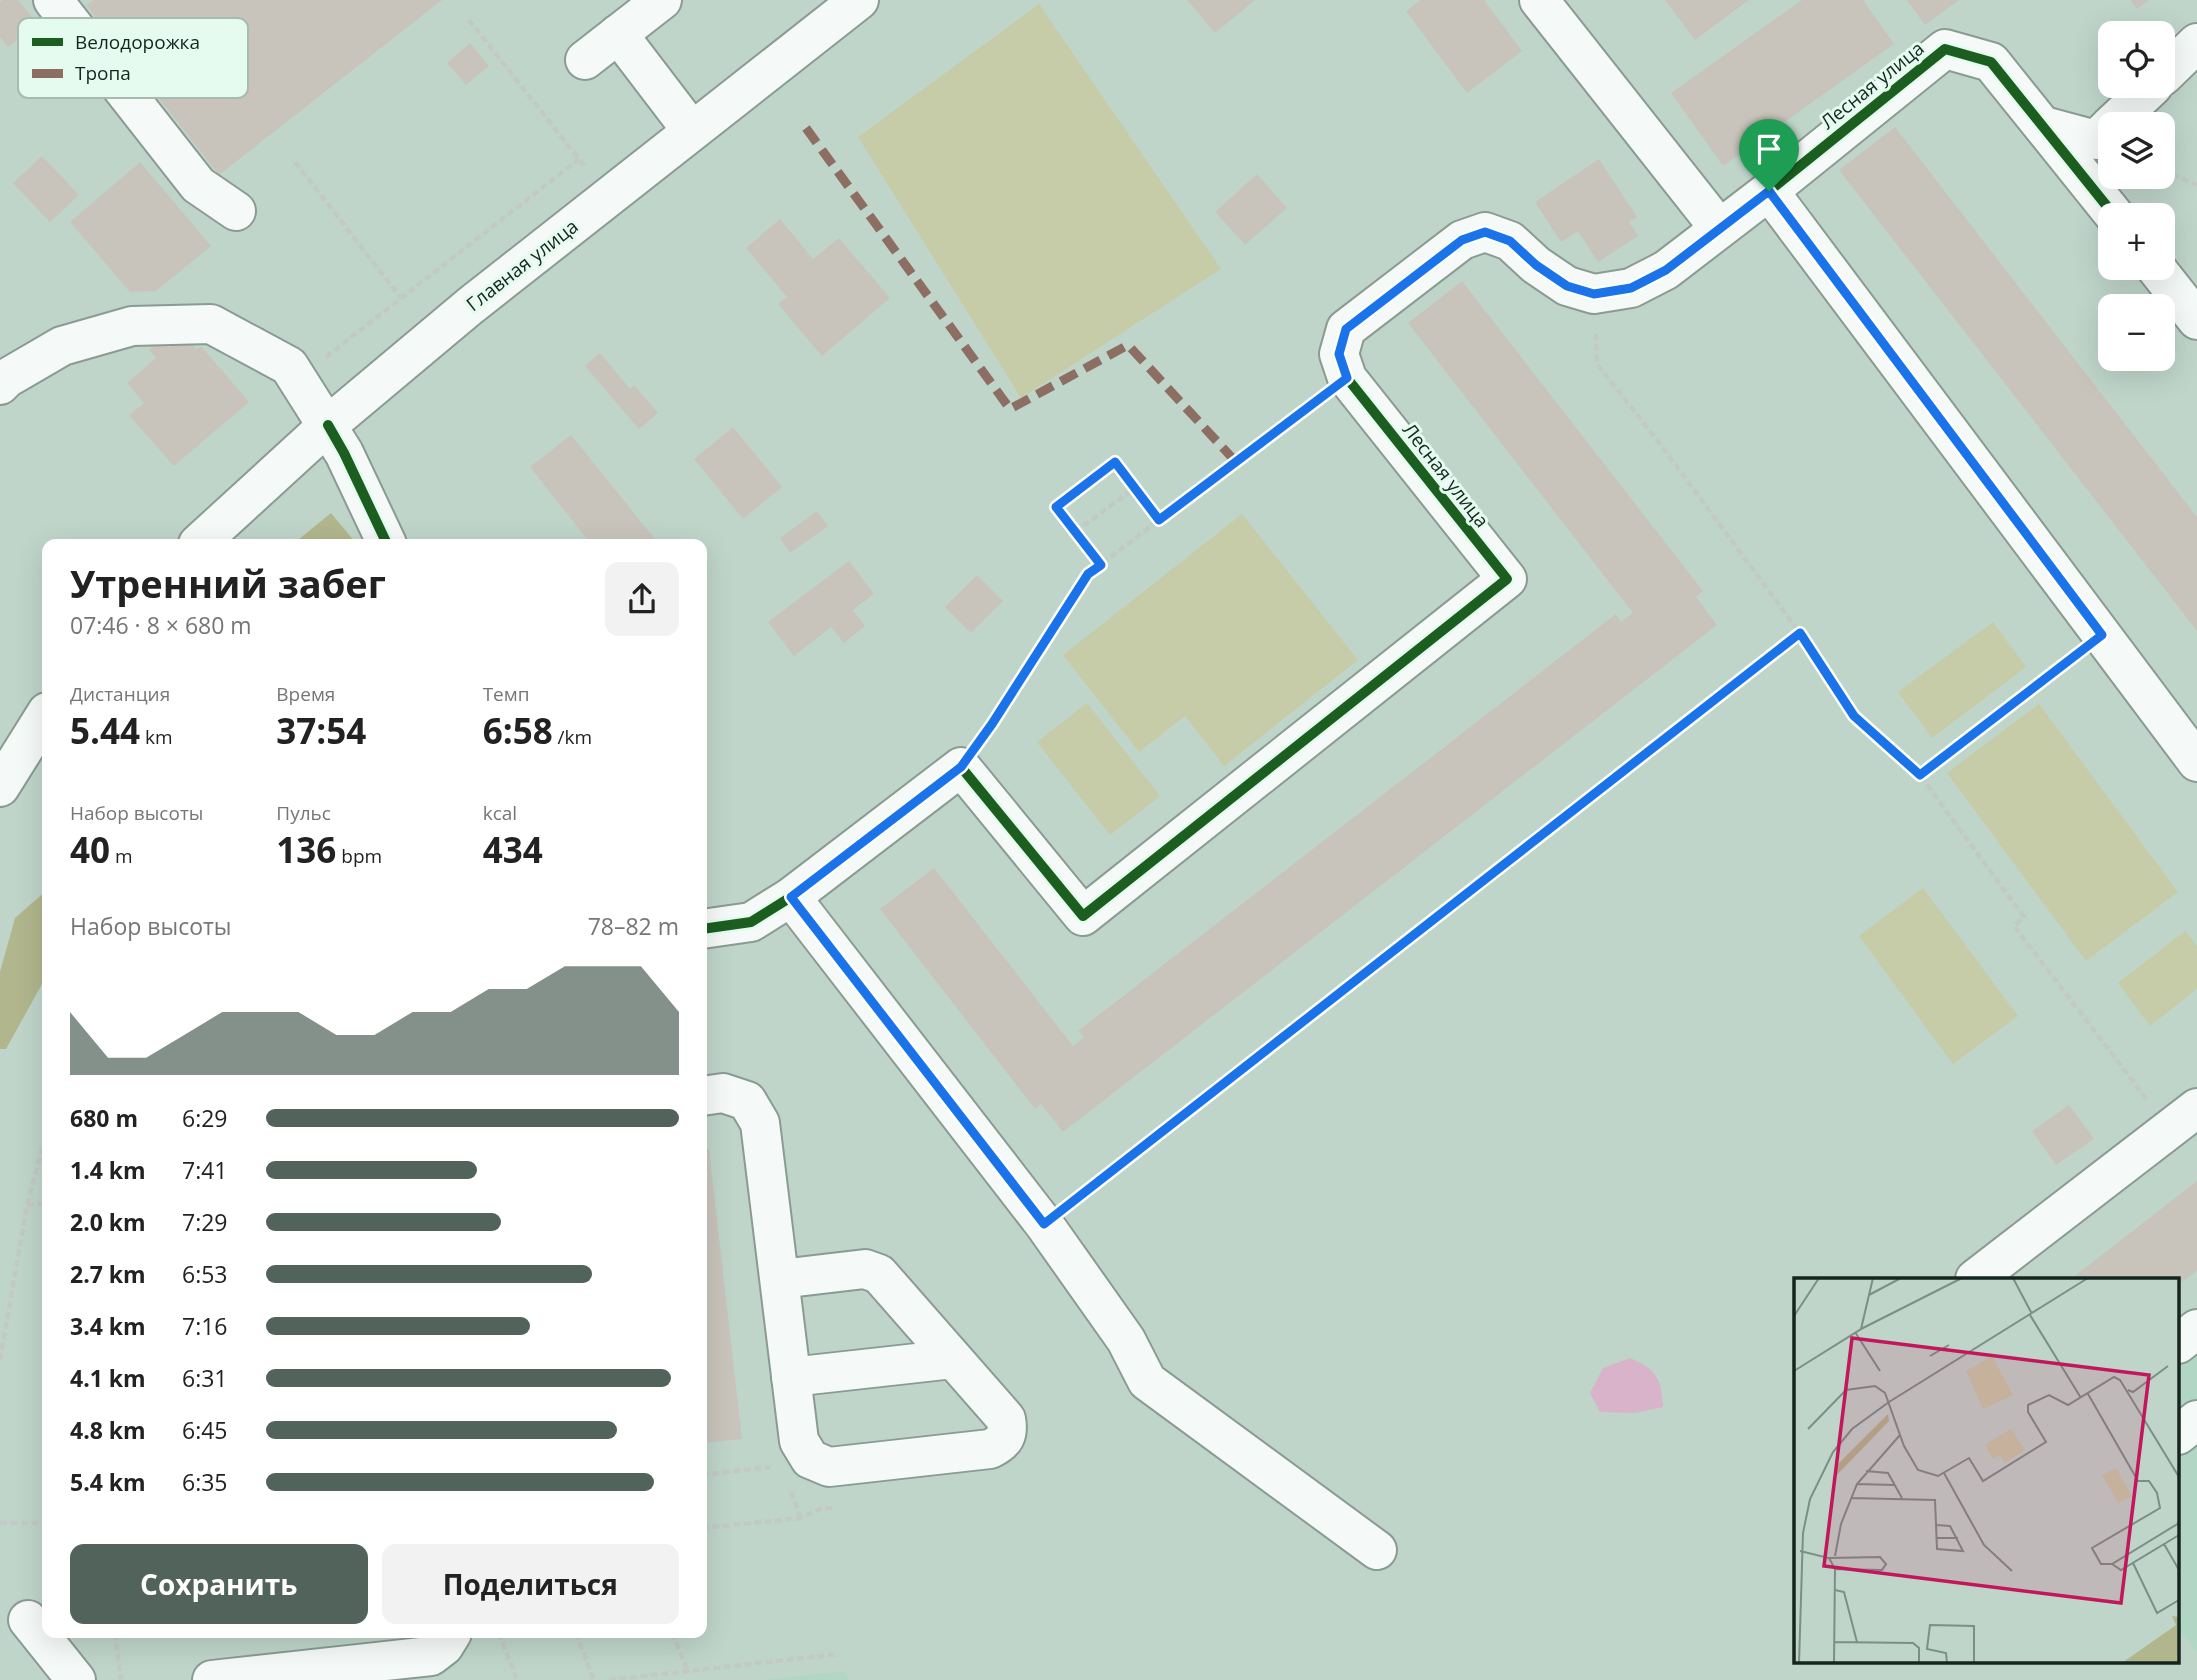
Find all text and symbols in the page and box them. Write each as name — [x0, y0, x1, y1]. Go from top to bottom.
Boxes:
legend — [18, 18, 248, 98]
map controls — [2098, 21, 2175, 371]
button: locate — [2098, 21, 2175, 98]
text: Велодорожка — [75, 29, 200, 55]
street label: Лесная улица — [1815, 35, 1929, 135]
text: Тропа — [75, 60, 131, 86]
button: layers — [2098, 112, 2175, 189]
pin — [1739, 119, 1799, 191]
icon: arrive — [1750, 130, 1788, 168]
button: + — [2098, 203, 2175, 280]
street label: Главная улица — [461, 213, 583, 317]
button: − — [2098, 294, 2175, 371]
street label: Лесная улица — [1397, 417, 1495, 533]
text: Утренний забег — [70, 557, 386, 609]
button: share — [605, 562, 679, 636]
text: 07:46 · 8 × 680 m — [70, 609, 252, 641]
text: Дистанция — [70, 681, 170, 707]
text: Время — [276, 681, 335, 707]
text: Темп — [483, 681, 530, 707]
text: 5.44 — [70, 707, 140, 754]
text: 37:54 — [276, 707, 366, 754]
text: 6:58 — [483, 707, 553, 754]
text: km — [140, 724, 173, 750]
text: /km — [553, 724, 592, 750]
text: Набор высоты — [70, 800, 203, 826]
text: Пульс — [276, 800, 331, 826]
text: kcal — [483, 800, 517, 826]
text: 40 — [70, 826, 110, 873]
text: 136 — [276, 826, 336, 873]
text: 434 — [483, 826, 543, 873]
text: m — [110, 843, 133, 869]
text: bpm — [336, 843, 382, 869]
text: Набор высоты — [70, 910, 232, 942]
text: 78–82 m — [588, 910, 679, 942]
text: 680 m — [70, 1102, 138, 1134]
text: 6:29 — [182, 1102, 228, 1134]
text: 1.4 km — [70, 1154, 146, 1186]
text: 7:41 — [182, 1154, 228, 1186]
text: 2.0 km — [70, 1206, 146, 1238]
text: 7:29 — [182, 1206, 228, 1238]
text: 2.7 km — [70, 1258, 146, 1290]
text: 6:53 — [182, 1258, 228, 1290]
inset map — [1794, 1278, 2180, 1662]
text: 3.4 km — [70, 1310, 146, 1342]
text: 7:16 — [182, 1310, 228, 1342]
text: 4.1 km — [70, 1362, 146, 1394]
text: 6:31 — [182, 1362, 228, 1394]
text: 4.8 km — [70, 1414, 146, 1446]
text: 6:45 — [182, 1414, 228, 1446]
text: 5.4 km — [70, 1466, 146, 1498]
text: 6:35 — [182, 1466, 228, 1498]
button: Сохранить — [70, 1544, 368, 1624]
button: Поделиться — [382, 1544, 679, 1624]

